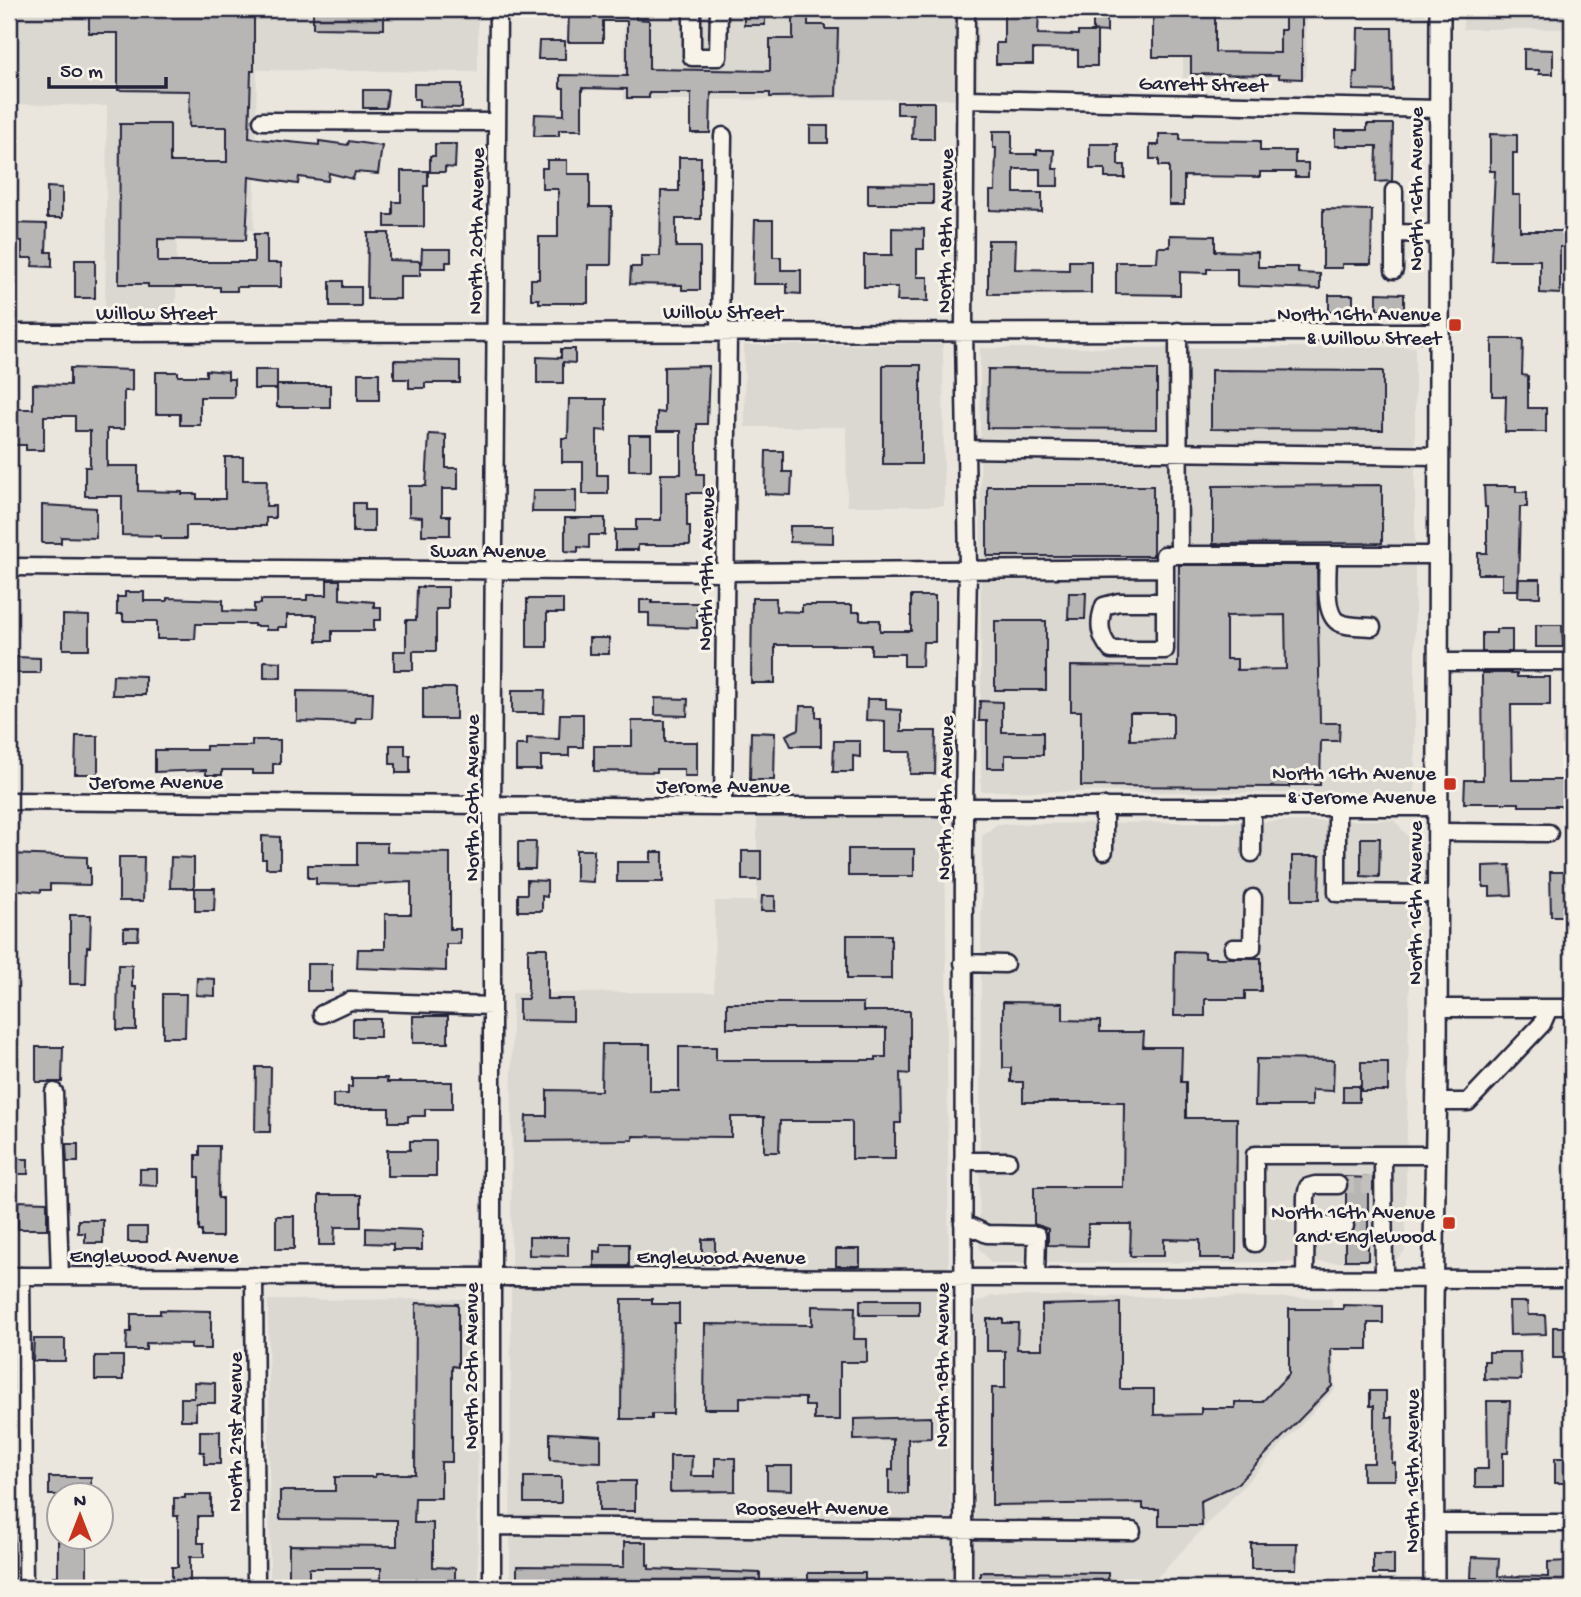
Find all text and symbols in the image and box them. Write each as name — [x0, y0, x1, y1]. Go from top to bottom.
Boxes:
scale bar — [49, 46, 166, 90]
text: 50 m — [60, 61, 103, 86]
street label: Garrett Street — [1138, 73, 1270, 100]
street label: North 16th Avenue — [1406, 106, 1431, 271]
street label: North 20th Avenue — [465, 146, 492, 315]
street label: North 18th Avenue — [934, 147, 961, 314]
street label: Willow Street — [663, 302, 785, 327]
street label: Willow Street — [96, 303, 218, 328]
place label: North 16th Avenue & Willow Street — [1277, 304, 1443, 353]
marker: North 16th Avenue & Willow Street — [1447, 317, 1463, 333]
street label: North 19th Avenue — [695, 486, 722, 651]
street label: Swan Avenue — [430, 541, 547, 566]
street label: North 20th Avenue — [462, 713, 487, 882]
street label: North 18th Avenue — [934, 714, 961, 881]
place label: North 16th Avenue & Jerome Avenue — [1272, 763, 1437, 812]
street label: Jerome Avenue — [89, 772, 224, 797]
street label: Jerome Avenue — [656, 776, 791, 801]
marker: North 16th Avenue & Jerome Avenue — [1442, 776, 1458, 792]
street label: North 16th Avenue — [1405, 820, 1430, 985]
place label: North 16th Avenue and Englewood — [1271, 1202, 1437, 1251]
marker: North 16th Avenue and Englewood — [1441, 1215, 1457, 1231]
street label: Englewood Avenue — [70, 1246, 240, 1271]
street label: Englewood Avenue — [637, 1247, 807, 1272]
street label: North 20th Avenue — [461, 1281, 486, 1450]
street label: North 18th Avenue — [932, 1281, 957, 1447]
street label: North 21st Avenue — [225, 1351, 250, 1512]
street label: North 16th Avenue — [1402, 1388, 1427, 1553]
north arrow — [46, 1482, 116, 1552]
text: N — [74, 1491, 86, 1514]
street label: Roosevelt Avenue — [736, 1498, 890, 1523]

